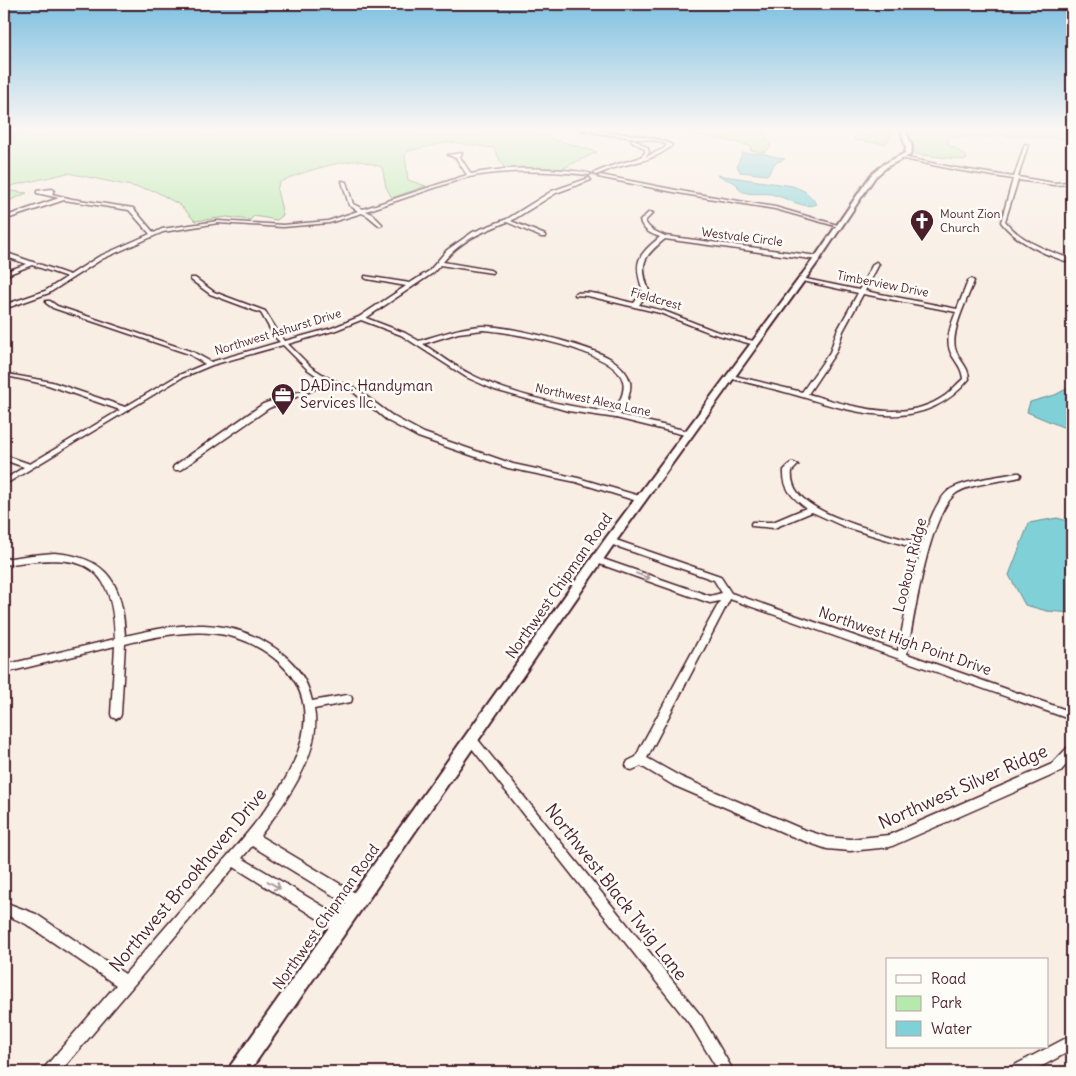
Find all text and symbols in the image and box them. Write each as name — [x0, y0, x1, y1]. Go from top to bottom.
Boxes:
place label: Mount Zion Church — [940, 206, 1000, 235]
church icon: Mount Zion Church — [909, 208, 935, 242]
street label: Westvale Circle — [701, 224, 784, 249]
street label: Timberview Drive — [836, 267, 930, 300]
street label: Fieldcrest — [629, 284, 683, 313]
street label: Northwest Ashurst Drive — [213, 305, 343, 358]
place label: DADinc. Handyman Services llc. — [300, 376, 433, 412]
street label: Northwest Alexa Lane — [534, 380, 652, 419]
office icon: DADinc. Handyman Services llc. — [270, 382, 296, 416]
street label: Northwest Chipman Road — [501, 509, 616, 662]
street label: Lookout Ridge — [889, 516, 930, 614]
one-way arrow — [635, 572, 650, 581]
street label: Northwest High Point Drive — [816, 602, 994, 679]
street label: Northwest Silver Ridge — [875, 739, 1051, 834]
street label: Northwest Brookhaven Drive — [104, 783, 271, 976]
street label: Northwest Black Twig Lane — [540, 799, 693, 985]
street label: Northwest Chipman Road — [268, 840, 383, 993]
one-way arrow — [267, 880, 281, 890]
legend — [886, 958, 1048, 1048]
text: Road — [931, 969, 966, 988]
text: Park — [931, 993, 962, 1012]
text: Water — [931, 1019, 972, 1038]

